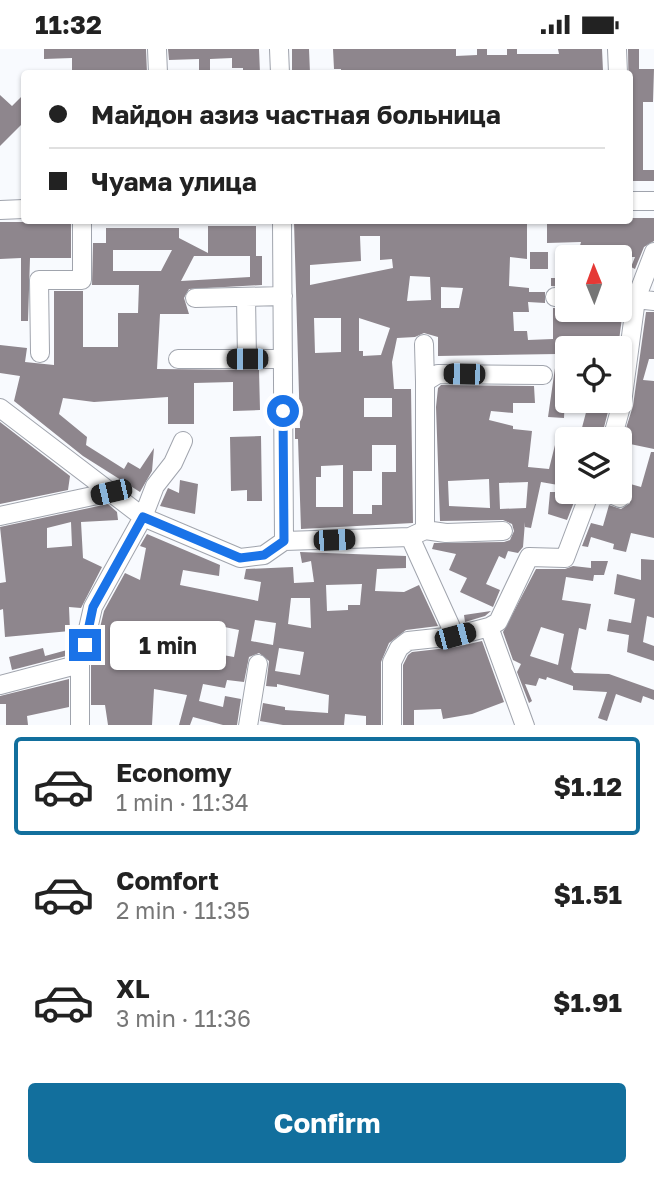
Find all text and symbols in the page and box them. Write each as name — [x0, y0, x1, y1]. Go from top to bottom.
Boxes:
text: 11:32 — [35, 9, 102, 40]
text: Майдон азиз частная больница — [91, 99, 501, 130]
text: Чуама улица — [91, 166, 257, 197]
north arrow — [555, 245, 632, 322]
map controls — [555, 245, 632, 504]
button: locate — [555, 336, 632, 413]
car — [227, 349, 269, 370]
car — [443, 363, 486, 385]
route start — [267, 395, 299, 427]
button: layers — [555, 427, 632, 504]
car — [89, 477, 134, 507]
car — [313, 529, 356, 551]
car — [432, 620, 479, 652]
callout: 1 min — [110, 621, 225, 669]
route end — [69, 629, 101, 661]
text: 1 min — [139, 631, 197, 659]
icon: car — [32, 755, 95, 818]
text: Economy — [116, 757, 232, 788]
text: $1.12 — [554, 771, 622, 802]
text: 1 min · 11:34 — [116, 788, 249, 816]
icon: car — [32, 863, 95, 926]
text: Comfort — [116, 865, 219, 896]
text: $1.51 — [554, 879, 622, 910]
text: 2 min · 11:35 — [116, 896, 250, 924]
icon: car — [32, 971, 95, 1034]
text: XL — [116, 973, 150, 1004]
text: $1.91 — [553, 987, 622, 1018]
text: 3 min · 11:36 — [116, 1004, 251, 1032]
button: Confirm — [28, 1083, 626, 1163]

